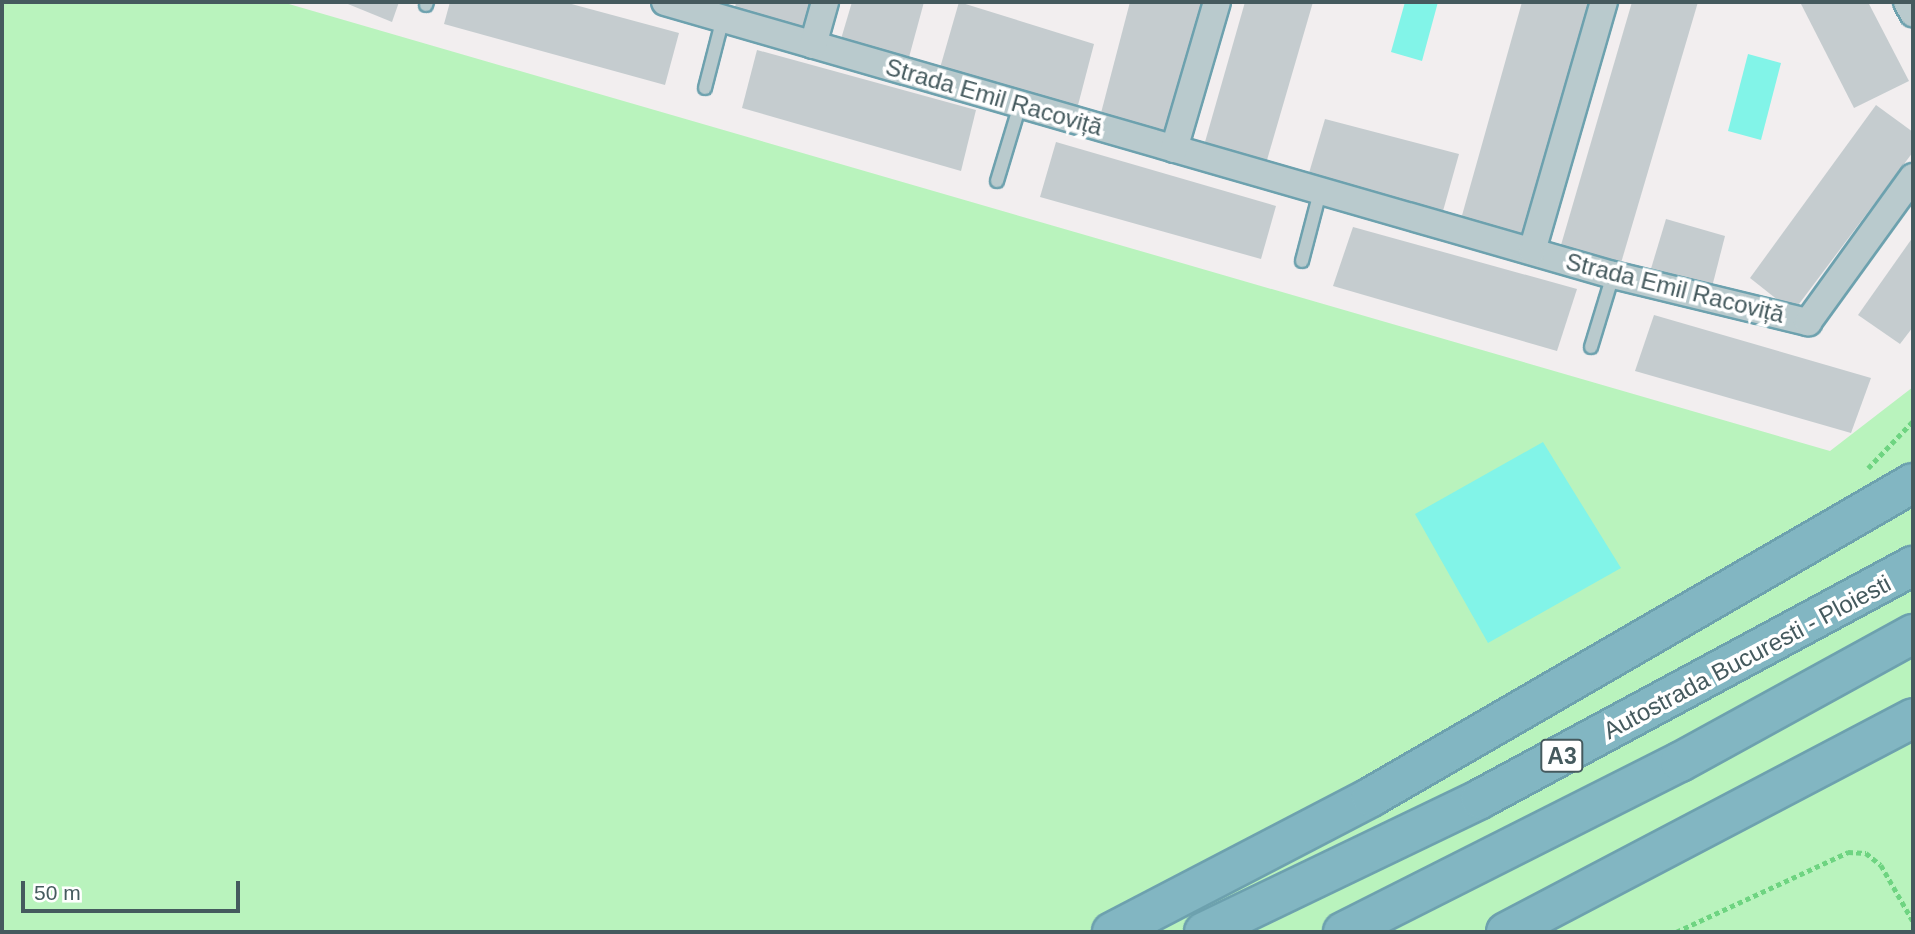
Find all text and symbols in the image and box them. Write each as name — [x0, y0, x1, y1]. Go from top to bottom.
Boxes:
street label: Strada Emil Racoviță — [882, 52, 1106, 142]
street label: Strada Emil Racoviță — [1563, 247, 1787, 329]
street label: Autostrada Bucuresti - Ploiesti — [1598, 569, 1896, 745]
road number: A3 — [1539, 736, 1585, 776]
scale bar — [24, 867, 243, 911]
text: 50 m — [34, 881, 81, 904]

